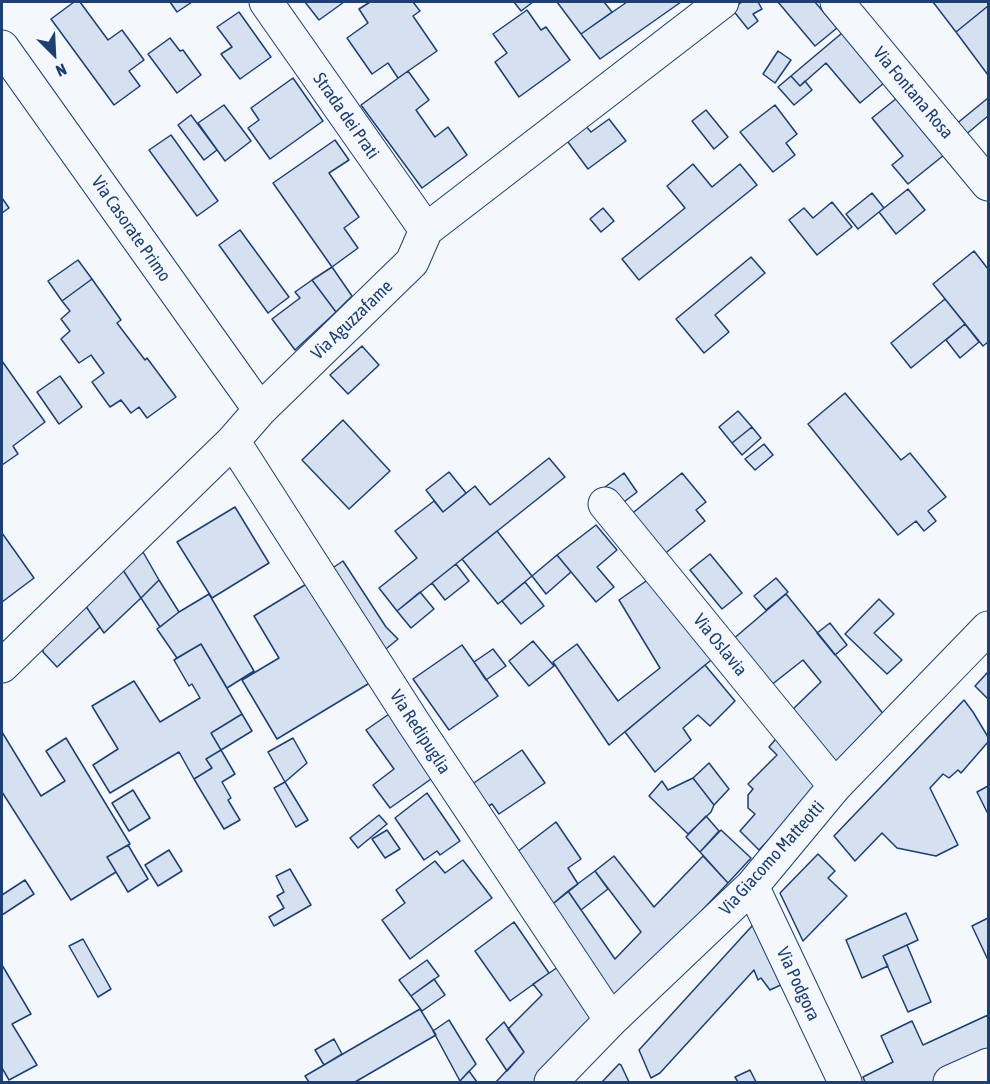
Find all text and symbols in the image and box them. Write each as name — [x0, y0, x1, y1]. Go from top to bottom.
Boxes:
north arrow — [24, 24, 84, 84]
street label: Via Fontana Rosa — [868, 43, 958, 143]
text: N — [53, 60, 69, 81]
street label: Strada dei Prati — [308, 69, 384, 163]
street label: Via Casorate Primo — [87, 172, 175, 286]
street label: Via Aguzzafame — [307, 276, 397, 364]
street label: Via Oslavia — [688, 610, 752, 680]
street label: Via Redipuglia — [385, 686, 455, 778]
street label: Via Giacomo Matteotti — [715, 796, 829, 920]
street label: Via Podgora — [772, 944, 824, 1024]

